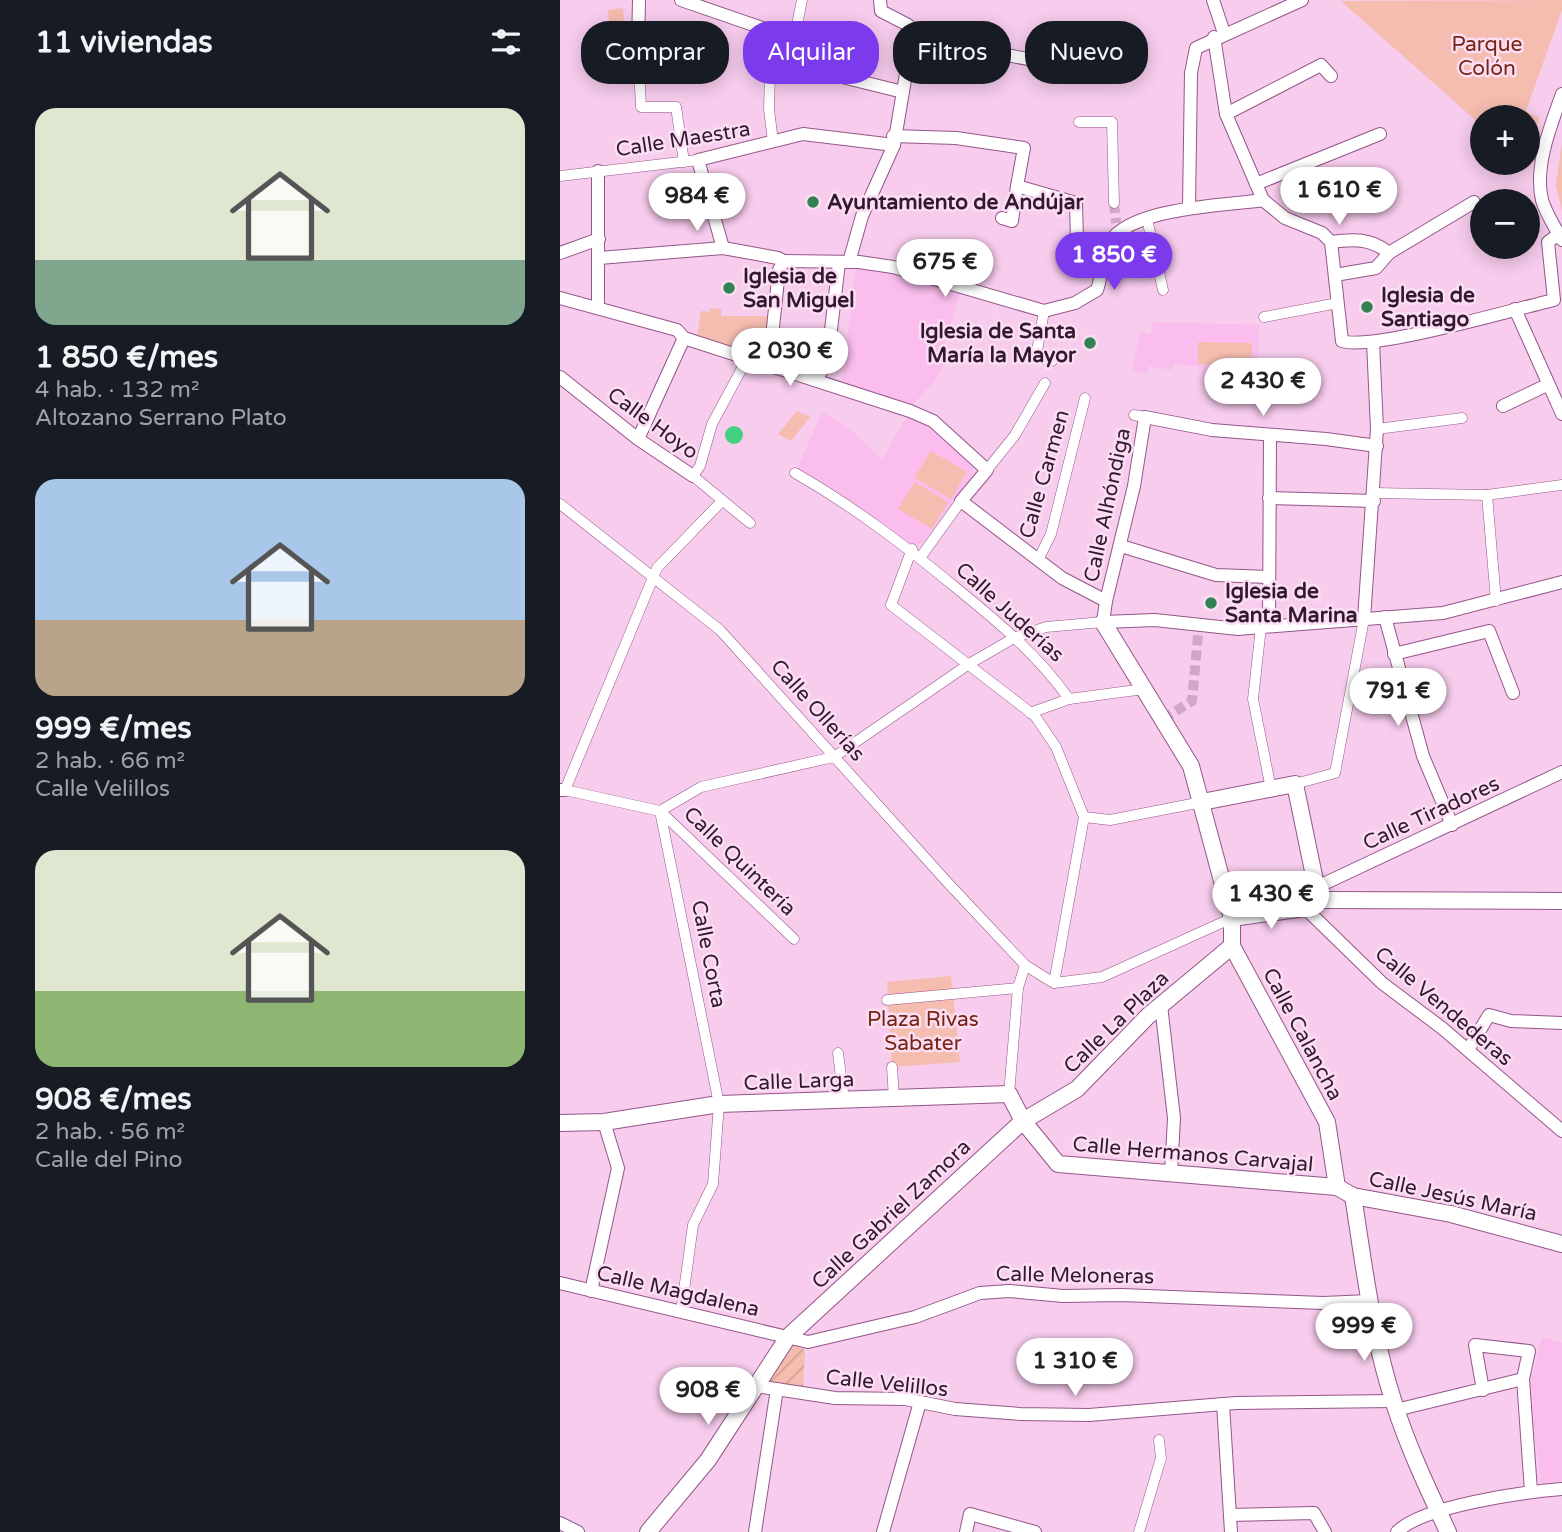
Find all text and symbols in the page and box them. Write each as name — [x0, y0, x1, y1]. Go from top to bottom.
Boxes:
chip: Comprar — [581, 21, 729, 84]
chip: Alquilar — [743, 21, 879, 84]
chip: Filtros — [893, 21, 1011, 84]
chip: Nuevo — [1025, 21, 1148, 84]
icon: filters — [487, 23, 525, 61]
text: 11 viviendas — [35, 24, 213, 61]
park label: Parque Colón — [1451, 32, 1523, 81]
map controls — [1470, 105, 1540, 259]
button: + — [1470, 105, 1540, 175]
street label: Calle Maestra — [614, 117, 752, 162]
icon: home — [217, 153, 343, 279]
pin: 1 610 € — [1274, 168, 1404, 227]
pin: 984 € — [648, 174, 746, 233]
text: 1 610 € — [1296, 176, 1382, 204]
text: 984 € — [665, 182, 730, 210]
button: − — [1470, 189, 1540, 259]
place label: Ayuntamiento de Andújar — [827, 190, 1084, 215]
marker: Ayuntamiento de Andújar — [805, 194, 821, 210]
pin: 1 850 € — [1049, 232, 1179, 292]
pin: 675 € — [896, 240, 994, 299]
text: 1 850 € — [1071, 241, 1157, 269]
text: 675 € — [913, 248, 978, 276]
place label: Iglesia de San Miguel — [743, 264, 854, 313]
marker: Iglesia de San Miguel — [721, 280, 737, 296]
place label: Iglesia de Santiago — [1381, 283, 1475, 332]
marker: Iglesia de Santiago — [1359, 299, 1375, 315]
place label: Iglesia de Santa María la Mayor — [920, 319, 1077, 368]
pin: 2 030 € — [725, 328, 855, 388]
marker: Iglesia de Santa María la Mayor — [1082, 335, 1098, 351]
text: 2 030 € — [747, 337, 833, 365]
text: 1 850 €/mes — [35, 339, 218, 376]
pin: 2 430 € — [1198, 358, 1328, 418]
text: 2 430 € — [1220, 367, 1306, 395]
text: 4 hab. · 132 m² — [35, 376, 200, 404]
street label: Calle Hoyo — [602, 382, 703, 465]
text: Altozano Serrano Plato — [35, 404, 287, 432]
street label: Calle Carmen — [1014, 407, 1075, 541]
street label: Calle Alhóndiga — [1079, 426, 1136, 584]
icon: home — [217, 524, 343, 650]
street label: Calle Juderías — [950, 557, 1069, 668]
place label: Iglesia de Santa Marina — [1225, 579, 1358, 628]
marker: Iglesia de Santa Marina — [1203, 595, 1219, 611]
street label: Calle Ollerías — [765, 654, 870, 766]
pin: 791 € — [1349, 668, 1447, 728]
text: 791 € — [1366, 677, 1431, 705]
text: 999 €/mes — [35, 710, 192, 747]
text: 2 hab. · 66 m² — [35, 747, 185, 775]
street label: Calle Tiradores — [1359, 771, 1503, 856]
text: Calle Velillos — [35, 775, 170, 803]
street label: Calle Quintería — [678, 801, 801, 921]
pin: 1 430 € — [1206, 872, 1336, 931]
text: 1 430 € — [1228, 880, 1314, 908]
icon: home — [217, 895, 343, 1021]
street label: Calle Corta — [686, 898, 731, 1010]
street label: Calle Vendederas — [1370, 941, 1518, 1071]
street label: Calle Calancha — [1257, 964, 1348, 1105]
street label: Calle La Plaza — [1058, 966, 1174, 1079]
park label: Plaza Rivas Sabater — [867, 1007, 979, 1056]
street label: Calle Larga — [743, 1067, 855, 1096]
text: 908 €/mes — [35, 1081, 192, 1118]
text: 2 hab. · 56 m² — [35, 1118, 185, 1146]
street label: Calle Hermanos Carvajal — [1072, 1132, 1314, 1177]
street label: Calle Gabriel Zamora — [807, 1134, 976, 1294]
text: Calle del Pino — [35, 1146, 183, 1174]
street label: Calle Jesús María — [1366, 1166, 1539, 1227]
street label: Calle Magdalena — [594, 1261, 762, 1322]
street label: Calle Meloneras — [995, 1262, 1155, 1289]
pin: 999 € — [1315, 1304, 1413, 1363]
text: 999 € — [1332, 1312, 1397, 1340]
pin: 1 310 € — [1010, 1338, 1140, 1398]
text: 1 310 € — [1032, 1347, 1118, 1375]
street label: Calle Velillos — [824, 1365, 950, 1402]
pin: 908 € — [659, 1368, 757, 1427]
text: 908 € — [676, 1376, 741, 1404]

